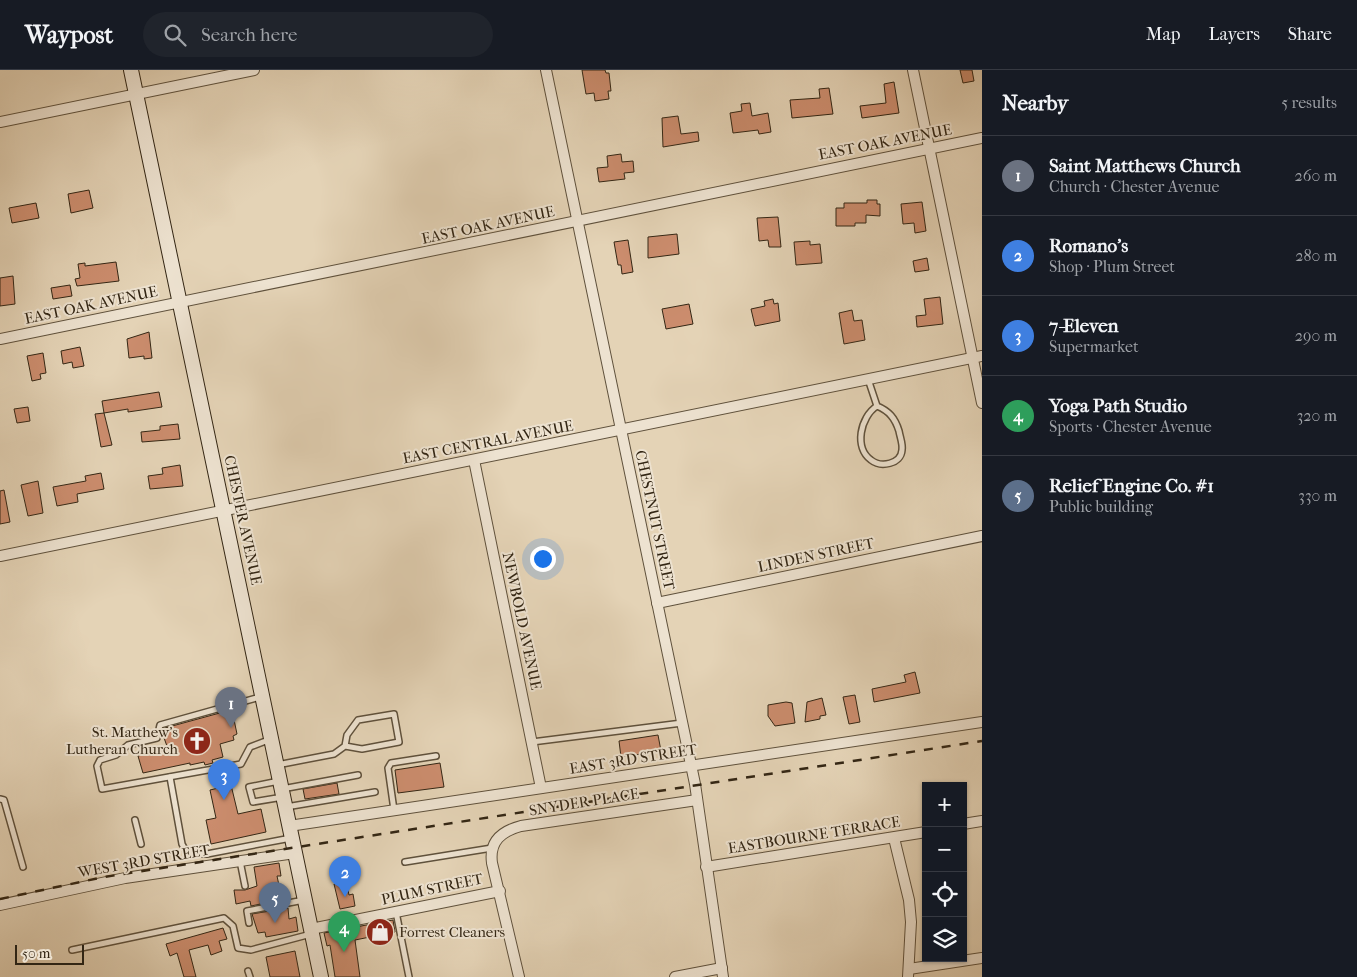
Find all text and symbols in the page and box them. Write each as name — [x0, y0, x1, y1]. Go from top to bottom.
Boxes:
search box — [143, 12, 493, 57]
text: Waypost — [25, 21, 113, 49]
icon: search — [161, 21, 189, 49]
text: Search here — [201, 24, 297, 46]
text: Map — [1146, 24, 1180, 45]
text: Layers — [1208, 24, 1260, 45]
text: Share — [1288, 24, 1332, 45]
text: Nearby — [1002, 91, 1068, 115]
text: 5 results — [1281, 93, 1337, 112]
street label: EAST OAK AVENUE — [817, 120, 953, 164]
text: Saint Matthews Church — [1049, 155, 1241, 177]
text: 1 — [1015, 166, 1021, 185]
text: 260 m — [1295, 166, 1337, 185]
text: Church · Chester Avenue — [1049, 177, 1219, 196]
street label: EAST OAK AVENUE — [420, 202, 556, 248]
text: Romano's — [1049, 235, 1128, 257]
text: 2 — [1014, 246, 1022, 265]
text: 280 m — [1295, 246, 1337, 265]
text: Shop · Plum Street — [1049, 257, 1175, 276]
street label: EAST OAK AVENUE — [23, 282, 159, 328]
text: 7-Eleven — [1049, 315, 1119, 337]
text: 3 — [1015, 326, 1021, 345]
text: 290 m — [1295, 326, 1337, 345]
text: Supermarket — [1049, 337, 1139, 356]
text: Yoga Path Studio — [1049, 395, 1187, 417]
text: 4 — [1013, 406, 1023, 425]
text: 320 m — [1297, 406, 1337, 425]
street label: EAST CENTRAL AVENUE — [401, 417, 575, 467]
text: Sports · Chester Avenue — [1049, 417, 1212, 436]
street label: CHESTNUT STREET — [631, 448, 679, 592]
street label: CHESTER AVENUE — [220, 453, 266, 587]
text: Relief Engine Co. #1 — [1049, 475, 1214, 497]
text: 5 — [1015, 486, 1021, 505]
text: 330 m — [1298, 486, 1337, 505]
text: Public building — [1049, 497, 1153, 516]
street label: LINDEN STREET — [756, 534, 877, 576]
your location — [530, 546, 556, 572]
street label: NEWBOLD AVENUE — [499, 550, 545, 692]
pin: 1 — [215, 687, 247, 728]
place label: St. Matthew's Lutheran Church — [66, 723, 179, 758]
church icon: St. Matthew's Lutheran Church — [182, 726, 212, 756]
street label: EAST 3RD STREET — [568, 740, 699, 778]
pin: 3 — [208, 759, 240, 800]
map controls — [922, 782, 967, 962]
button: + — [922, 782, 967, 827]
street label: SNYDER PLACE — [528, 784, 640, 820]
street label: EASTBOURNE TERRACE — [727, 812, 901, 858]
button: − — [922, 827, 967, 872]
street label: WEST 3RD STREET — [76, 840, 212, 882]
pin: 2 — [329, 856, 361, 897]
street label: PLUM STREET — [379, 869, 485, 909]
button: locate — [922, 872, 967, 917]
pin: 5 — [259, 882, 291, 923]
pin: 4 — [328, 911, 360, 952]
shop icon: Forrest Cleaners — [365, 917, 395, 947]
button: layers — [922, 917, 967, 962]
place label: Forrest Cleaners — [399, 923, 506, 941]
scale bar — [15, 942, 84, 965]
text: 50 m — [22, 945, 50, 962]

